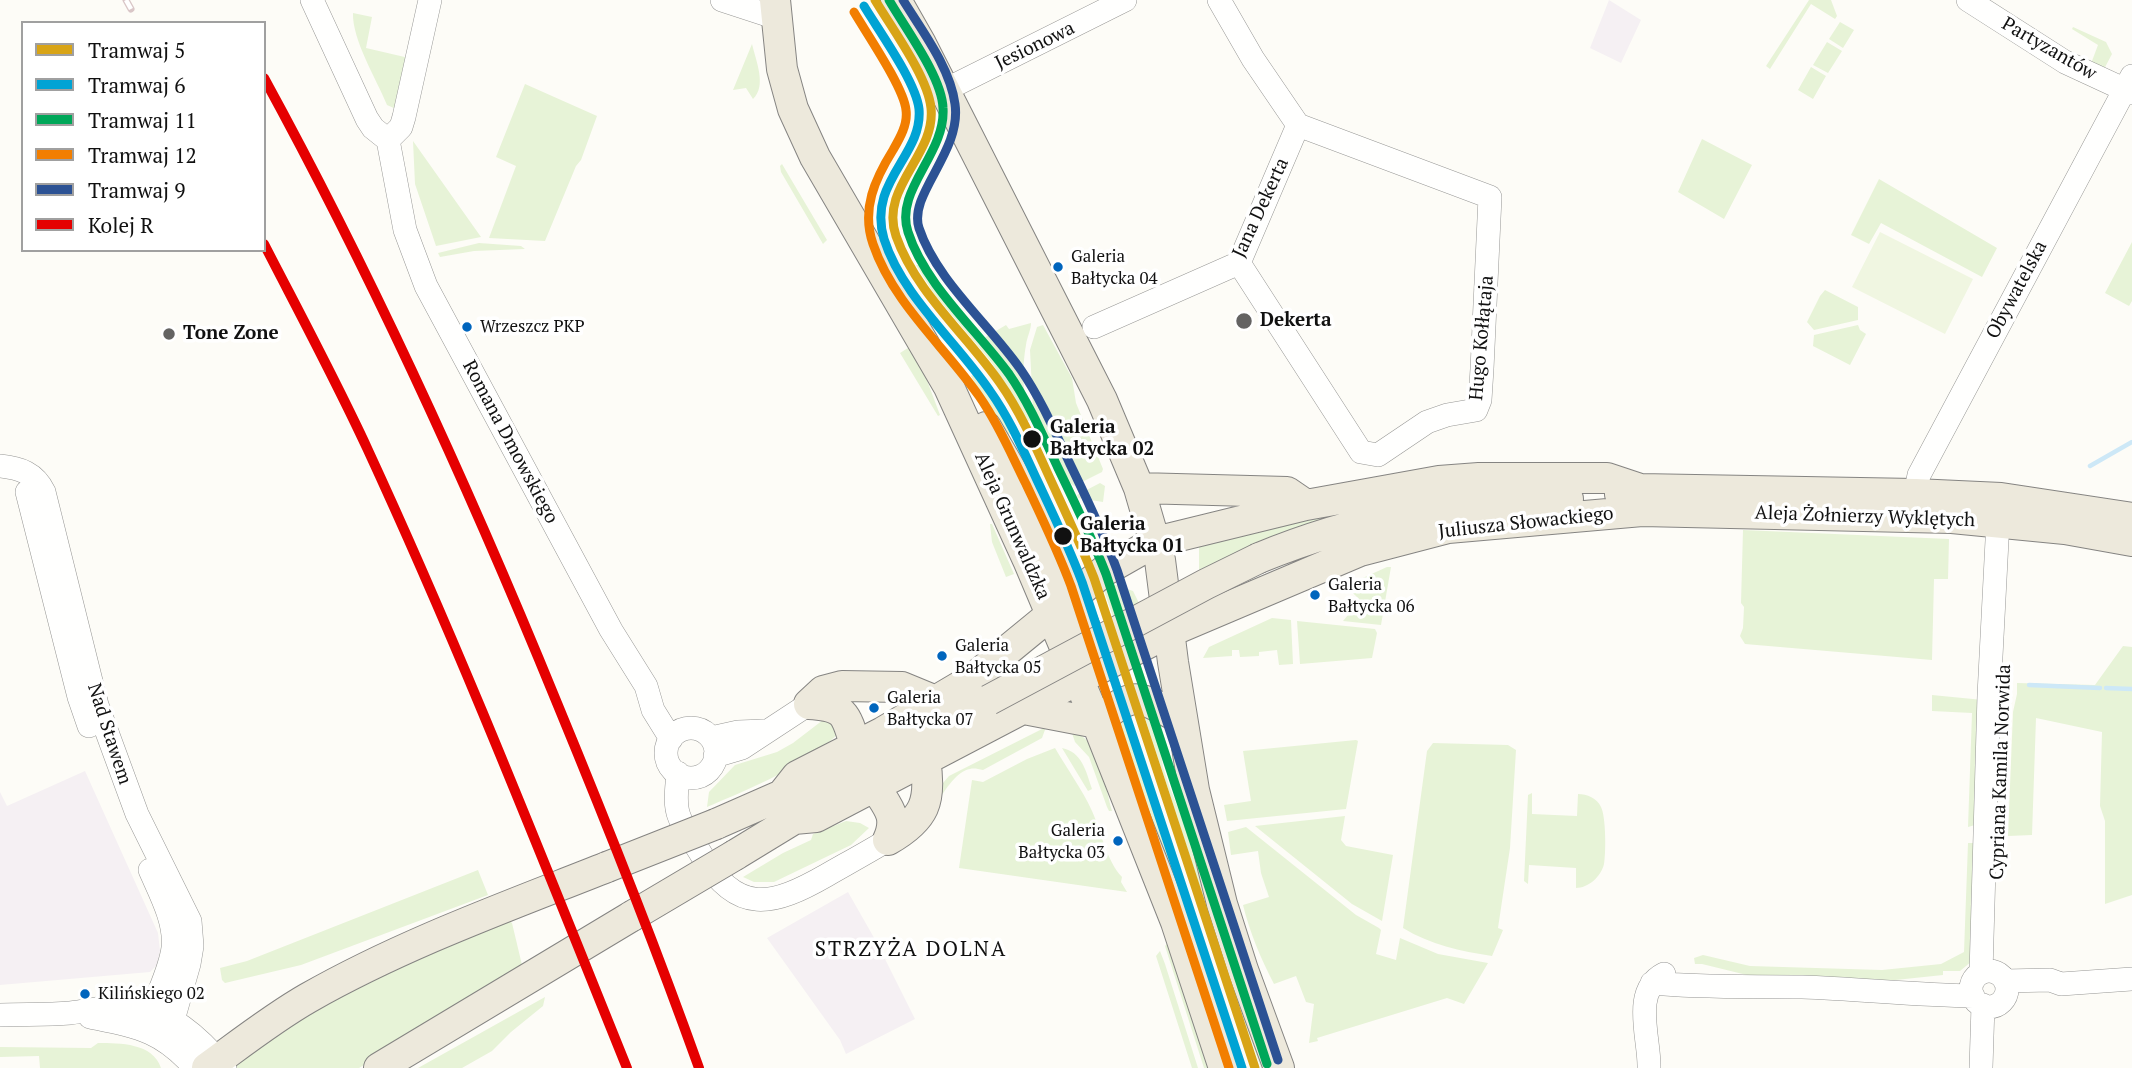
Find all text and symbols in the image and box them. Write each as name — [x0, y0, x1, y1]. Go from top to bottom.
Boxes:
street label: Partyzantów — [1998, 13, 2100, 85]
street label: Jesionowa — [992, 17, 1078, 75]
legend — [21, 21, 266, 252]
text: Tramwaj 5 — [88, 36, 185, 64]
text: Tramwaj 6 — [88, 71, 185, 99]
text: Tramwaj 11 — [88, 106, 197, 134]
text: Tramwaj 12 — [88, 141, 197, 169]
street label: Jana Dekerta — [1228, 154, 1294, 262]
text: Tramwaj 9 — [88, 176, 185, 204]
text: Kolej R — [88, 211, 154, 239]
street label: Obywatelska — [1982, 237, 2052, 343]
place label: Galeria Bałtycka 04 — [1071, 247, 1158, 287]
marker: Galeria Bałtycka 04 — [1051, 260, 1065, 274]
street label: Hugo Kołłątaja — [1465, 275, 1499, 401]
place label: Dekerta — [1260, 310, 1332, 332]
marker: Dekerta — [1234, 311, 1254, 331]
place label: Wrzeszcz PKP — [480, 317, 585, 337]
marker: Wrzeszcz PKP — [460, 320, 474, 334]
place label: Tone Zone — [183, 323, 279, 345]
marker: Tone Zone — [161, 326, 177, 342]
street label: Romana Dmowskiego — [457, 357, 563, 527]
place label: Galeria Bałtycka 02 — [1050, 417, 1154, 461]
marker: Galeria Bałtycka 02 — [1021, 428, 1043, 450]
street label: Aleja Grunwaldzka — [969, 449, 1055, 603]
street label: Juliusza Słowackiego — [1437, 502, 1615, 544]
street label: Aleja Żołnierzy Wyklętych — [1754, 502, 1976, 532]
place label: Galeria Bałtycka 01 — [1080, 514, 1184, 558]
marker: Galeria Bałtycka 01 — [1052, 525, 1074, 547]
place label: Galeria Bałtycka 06 — [1328, 575, 1415, 615]
marker: Galeria Bałtycka 06 — [1308, 588, 1322, 602]
place label: Galeria Bałtycka 05 — [955, 636, 1042, 676]
marker: Galeria Bałtycka 05 — [935, 649, 949, 663]
street label: Cypriana Kamila Norwida — [1986, 664, 2016, 880]
street label: Nad Stawem — [82, 681, 136, 787]
place label: Galeria Bałtycka 07 — [887, 688, 974, 728]
marker: Galeria Bałtycka 07 — [867, 701, 881, 715]
place label: Galeria Bałtycka 03 — [1018, 821, 1105, 861]
marker: Galeria Bałtycka 03 — [1111, 834, 1125, 848]
district label: STRZYŻA DOLNA — [816, 937, 1006, 963]
place label: Kilińskiego 02 — [98, 984, 205, 1004]
marker: Kilińskiego 02 — [78, 987, 92, 1001]

